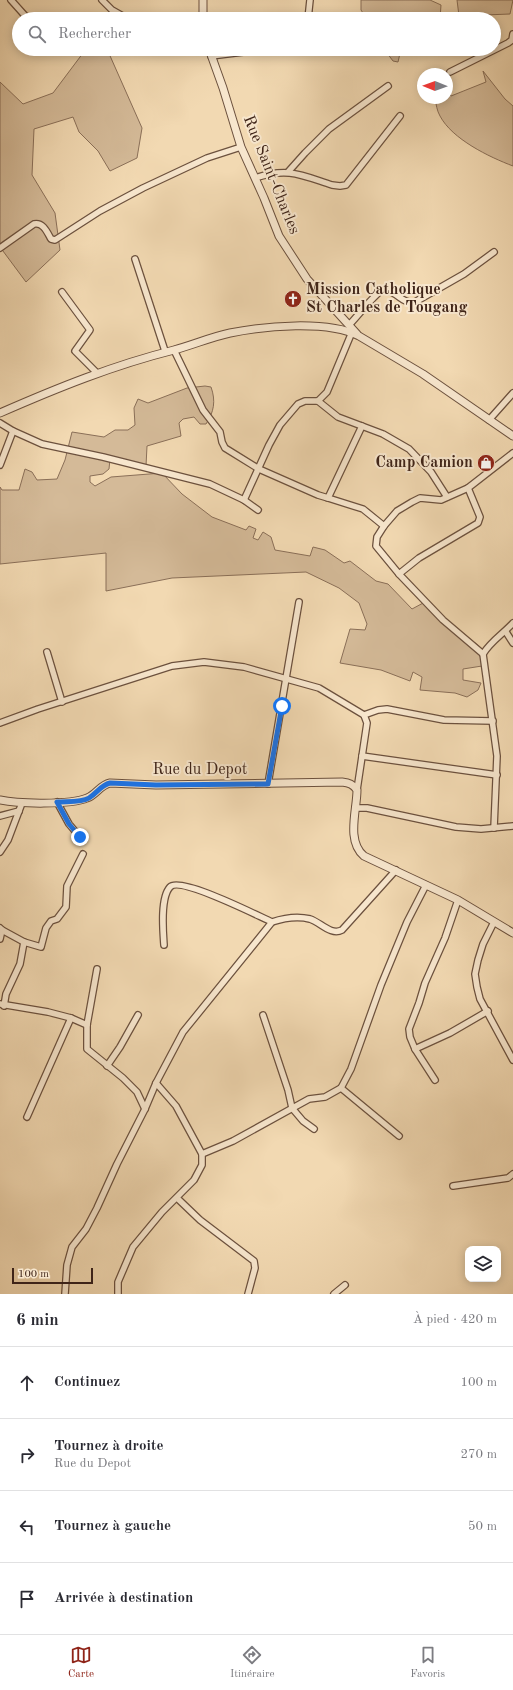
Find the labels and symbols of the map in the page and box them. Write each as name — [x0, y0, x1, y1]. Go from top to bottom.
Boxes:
north arrow — [417, 68, 453, 104]
street label: Rue Saint-Charles — [240, 113, 302, 237]
place label: Mission Catholique St Charles de Tougang — [306, 282, 467, 316]
church icon: Mission Catholique St Charles de Tougang — [283, 289, 303, 309]
shop icon: Camp Camion — [476, 453, 496, 473]
place label: Camp Camion — [375, 455, 473, 471]
route start — [273, 697, 291, 715]
street label: Rue du Depot — [153, 762, 248, 778]
route end — [71, 828, 89, 846]
scale bar — [12, 1266, 93, 1285]

